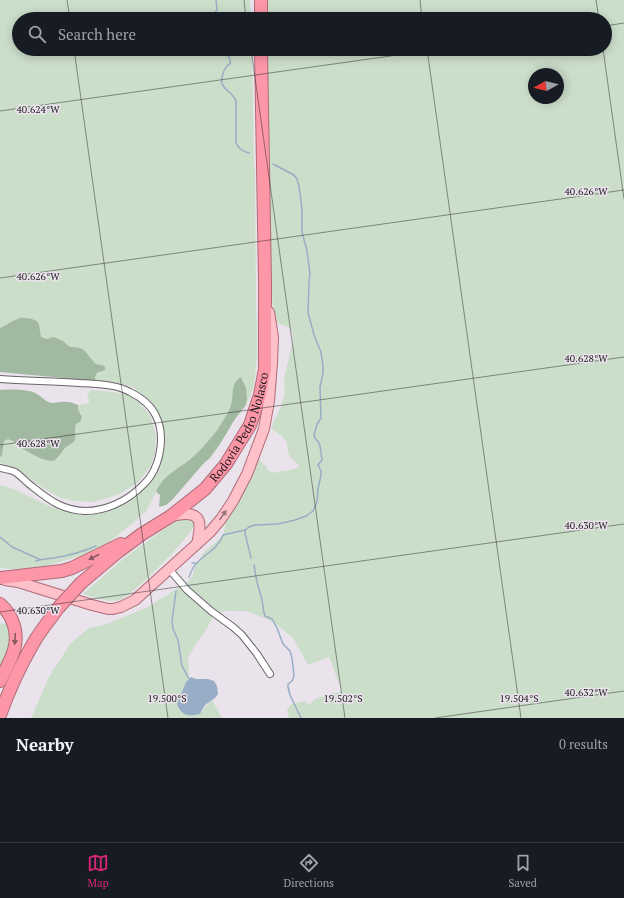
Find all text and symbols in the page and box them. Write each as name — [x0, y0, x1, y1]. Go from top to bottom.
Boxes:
search box — [12, 12, 612, 56]
icon: search — [26, 23, 48, 45]
text: Search here — [58, 24, 136, 44]
north arrow — [528, 68, 564, 104]
text: 40.624°W — [16, 103, 60, 116]
text: 40.626°W — [564, 185, 608, 198]
text: 40.626°W — [16, 270, 60, 283]
text: 40.628°W — [564, 352, 608, 365]
street label: Rodovia Pedro Nolasco — [206, 370, 271, 485]
text: 40.628°W — [16, 437, 60, 450]
one-way arrow — [219, 510, 227, 521]
text: 40.630°W — [564, 519, 608, 532]
one-way arrow — [89, 554, 100, 560]
text: 40.630°W — [16, 604, 60, 617]
one-way arrow — [12, 633, 18, 646]
text: 40.632°W — [564, 686, 608, 699]
text: 19.500°S — [147, 692, 187, 705]
text: 19.502°S — [323, 692, 363, 705]
text: 19.504°S — [499, 692, 539, 705]
text: Nearby — [16, 733, 74, 756]
text: 0 results — [559, 735, 608, 753]
tab: Map — [87, 852, 109, 890]
tab: Directions — [283, 852, 334, 890]
tab: Saved — [508, 852, 537, 890]

